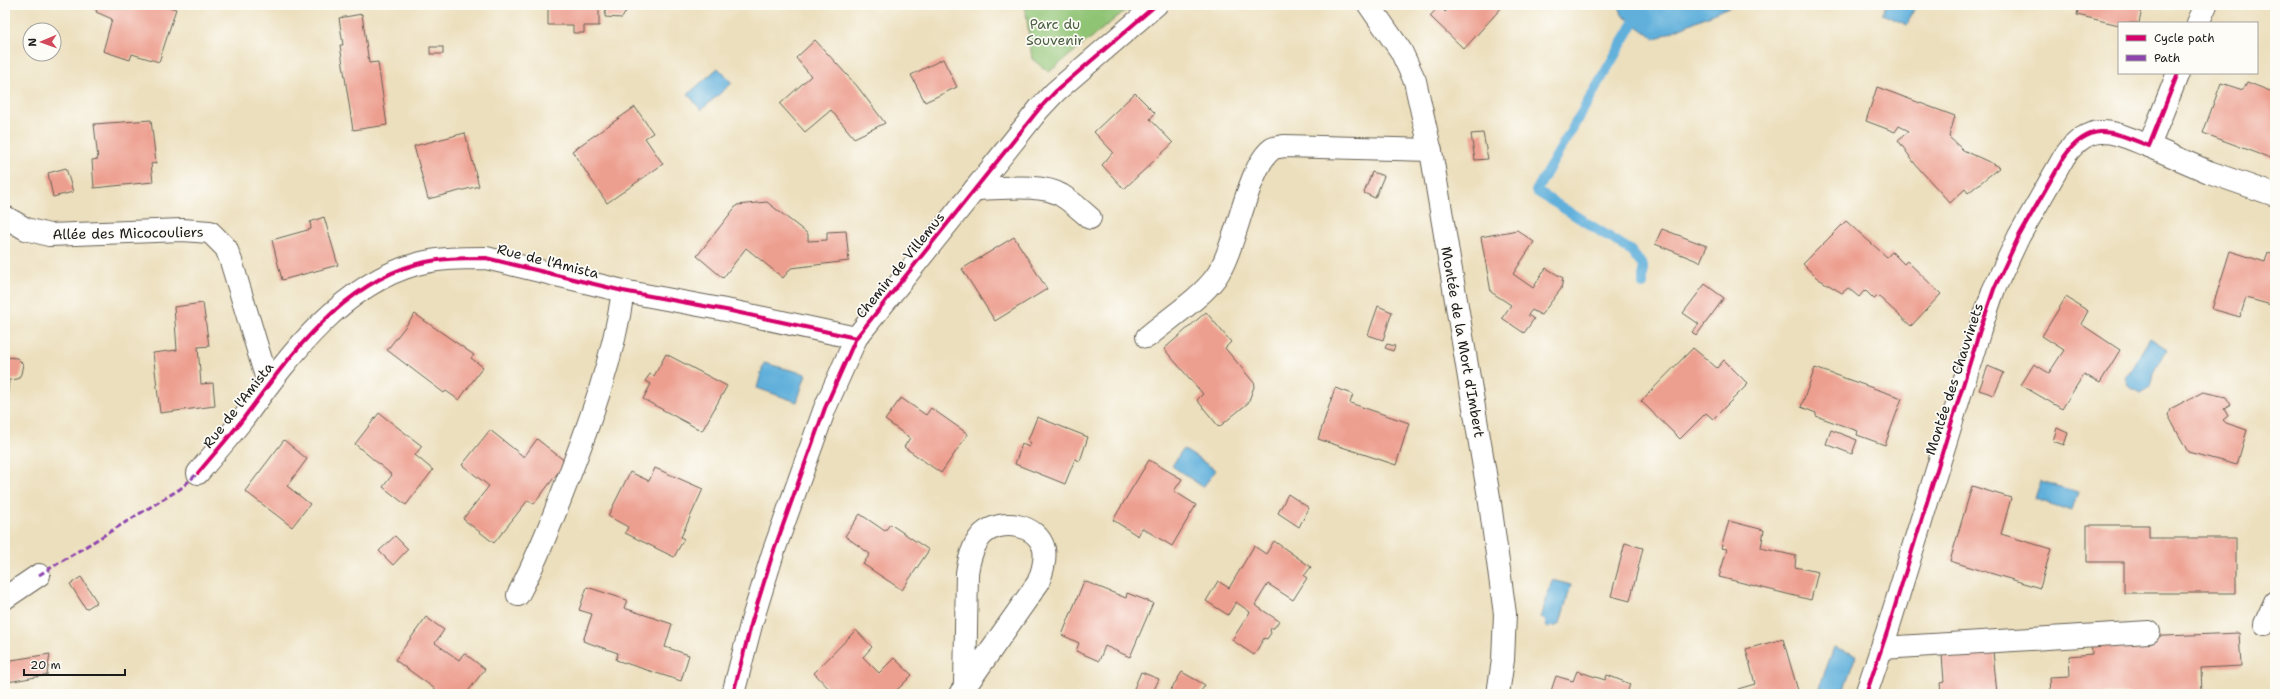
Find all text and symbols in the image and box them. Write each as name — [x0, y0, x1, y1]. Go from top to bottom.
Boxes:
park label: Parc du Souvenir — [1026, 15, 1084, 49]
north arrow — [22, 22, 62, 62]
legend — [2118, 22, 2258, 74]
text: Cycle path — [2154, 30, 2215, 46]
text: N — [25, 37, 40, 47]
text: Path — [2154, 50, 2180, 66]
street label: Chemin de Villemus — [852, 208, 948, 322]
street label: Allée des Micocouliers — [52, 223, 204, 243]
street label: Rue de l'Amista — [495, 240, 601, 282]
street label: Montée de la Mort d'Imbert — [1437, 245, 1489, 439]
street label: Montée des Chauvinets — [1921, 301, 1987, 457]
street label: Rue de l'Amista — [199, 358, 277, 452]
scale bar — [24, 651, 125, 677]
text: 20 m — [30, 657, 61, 673]

